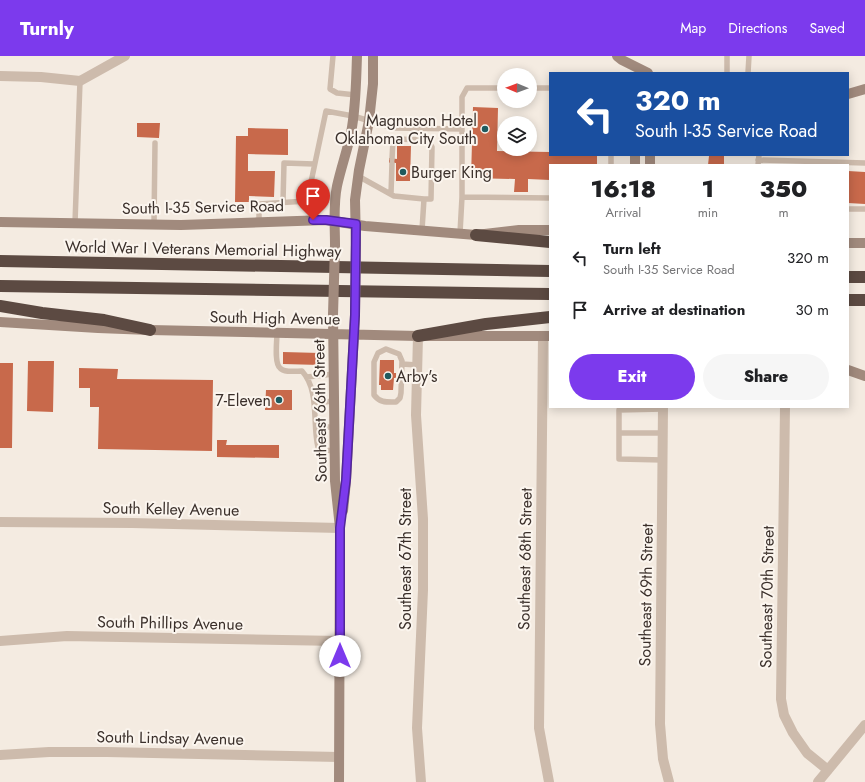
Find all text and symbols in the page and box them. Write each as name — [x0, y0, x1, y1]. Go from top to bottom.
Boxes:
text: Turnly — [20, 15, 74, 42]
text: Map — [680, 18, 706, 38]
text: Directions — [728, 18, 788, 38]
text: Saved — [810, 18, 845, 38]
north arrow — [497, 68, 537, 108]
map controls — [497, 68, 537, 156]
text: 320 m — [635, 80, 721, 121]
icon: left — [569, 88, 621, 140]
place label: Magnuson Hotel Oklahoma City South — [335, 109, 477, 150]
button: layers — [497, 116, 537, 156]
text: South I-35 Service Road — [635, 118, 817, 144]
marker: Magnuson Hotel Oklahoma City South — [480, 124, 490, 134]
place label: Burger King — [411, 161, 492, 184]
marker: Burger King — [398, 167, 408, 177]
text: 16:18 — [591, 171, 656, 206]
text: 1 — [702, 171, 714, 206]
text: 350 — [760, 171, 807, 206]
pin — [296, 179, 330, 220]
icon: arrive — [302, 185, 324, 207]
street label: South I-35 Service Road — [122, 194, 284, 220]
text: Arrival — [605, 203, 641, 222]
text: min — [698, 203, 718, 222]
text: m — [778, 203, 789, 222]
street label: World War I Veterans Memorial Highway — [65, 235, 342, 263]
text: Turn left — [603, 238, 661, 260]
icon: left — [569, 247, 591, 269]
text: 320 m — [787, 247, 829, 269]
text: South I-35 Service Road — [603, 260, 735, 279]
icon: arrive — [569, 299, 591, 321]
text: Arrive at destination — [603, 299, 745, 321]
text: 30 m — [796, 299, 829, 321]
street label: South High Avenue — [209, 305, 341, 331]
street label: Southeast 66th Street — [307, 339, 333, 483]
button: Exit — [569, 354, 695, 400]
button: Share — [703, 354, 829, 400]
place label: Arby's — [396, 365, 437, 388]
marker: Arby's — [383, 371, 393, 381]
place label: 7-Eleven — [215, 389, 271, 412]
marker: 7-Eleven — [274, 395, 284, 405]
street label: Southeast 68th Street — [512, 487, 538, 630]
street label: Southeast 67th Street — [394, 488, 417, 630]
street label: South Kelley Avenue — [102, 496, 240, 522]
street label: Southeast 69th Street — [633, 523, 659, 667]
street label: Southeast 70th Street — [754, 525, 780, 668]
street label: South Phillips Avenue — [97, 610, 243, 636]
position arrow — [319, 635, 361, 677]
street label: South Lindsay Avenue — [96, 725, 244, 751]

